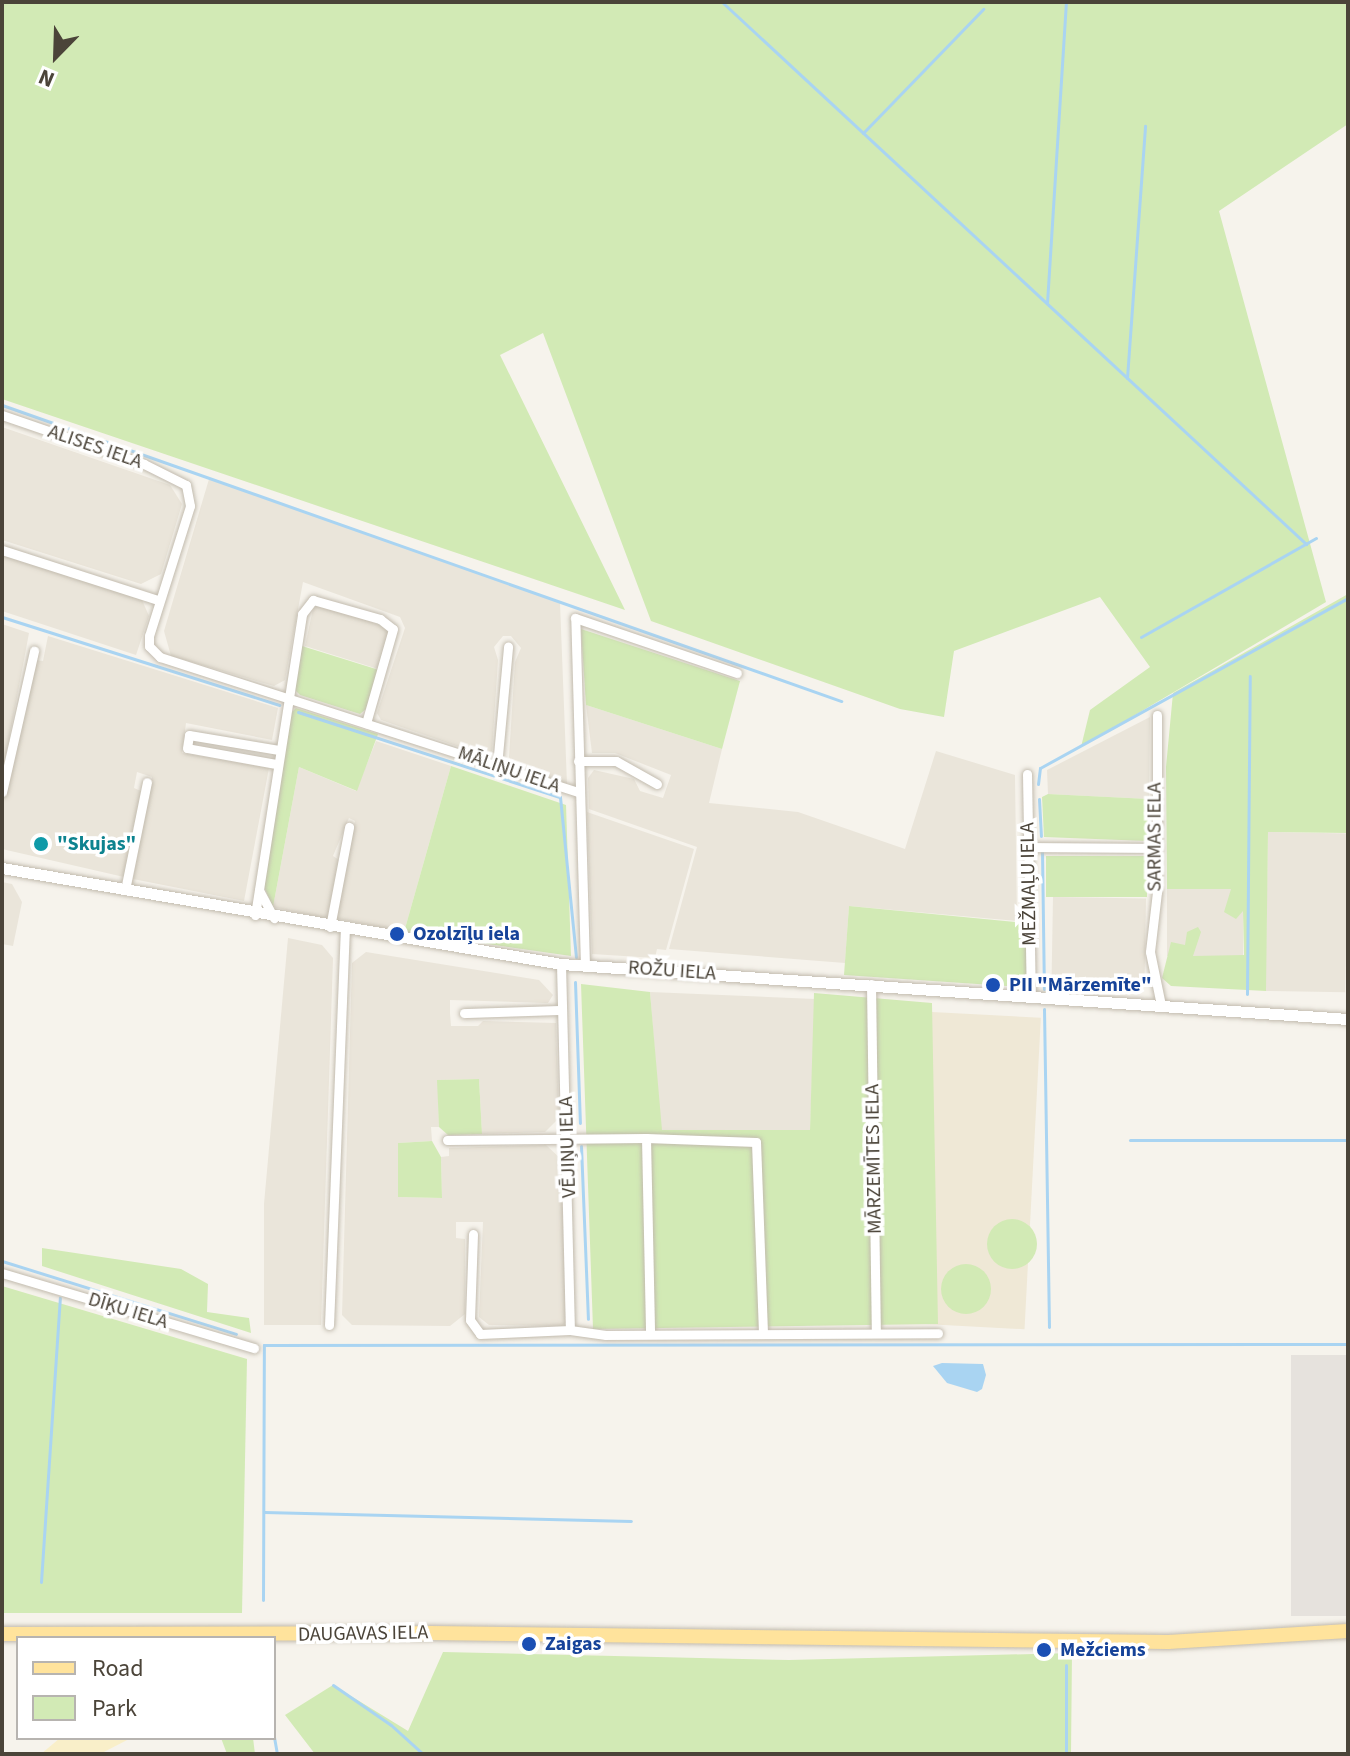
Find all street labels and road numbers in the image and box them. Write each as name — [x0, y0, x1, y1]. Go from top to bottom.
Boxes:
street label: ALISES IELA — [45, 420, 145, 474]
street label: MĀLIŅU IELA — [455, 741, 563, 799]
street label: SARMAS IELA — [1143, 782, 1167, 892]
street label: MEŽMAĻU IELA — [1016, 822, 1042, 946]
street label: ROŽU IELA — [627, 956, 717, 986]
street label: MĀRZEMĪTES IELA — [861, 1084, 887, 1234]
street label: VĒJIŅU IELA — [554, 1096, 582, 1198]
street label: DĪĶU IELA — [85, 1288, 171, 1334]
street label: DAUGAVAS IELA — [298, 1621, 428, 1647]

